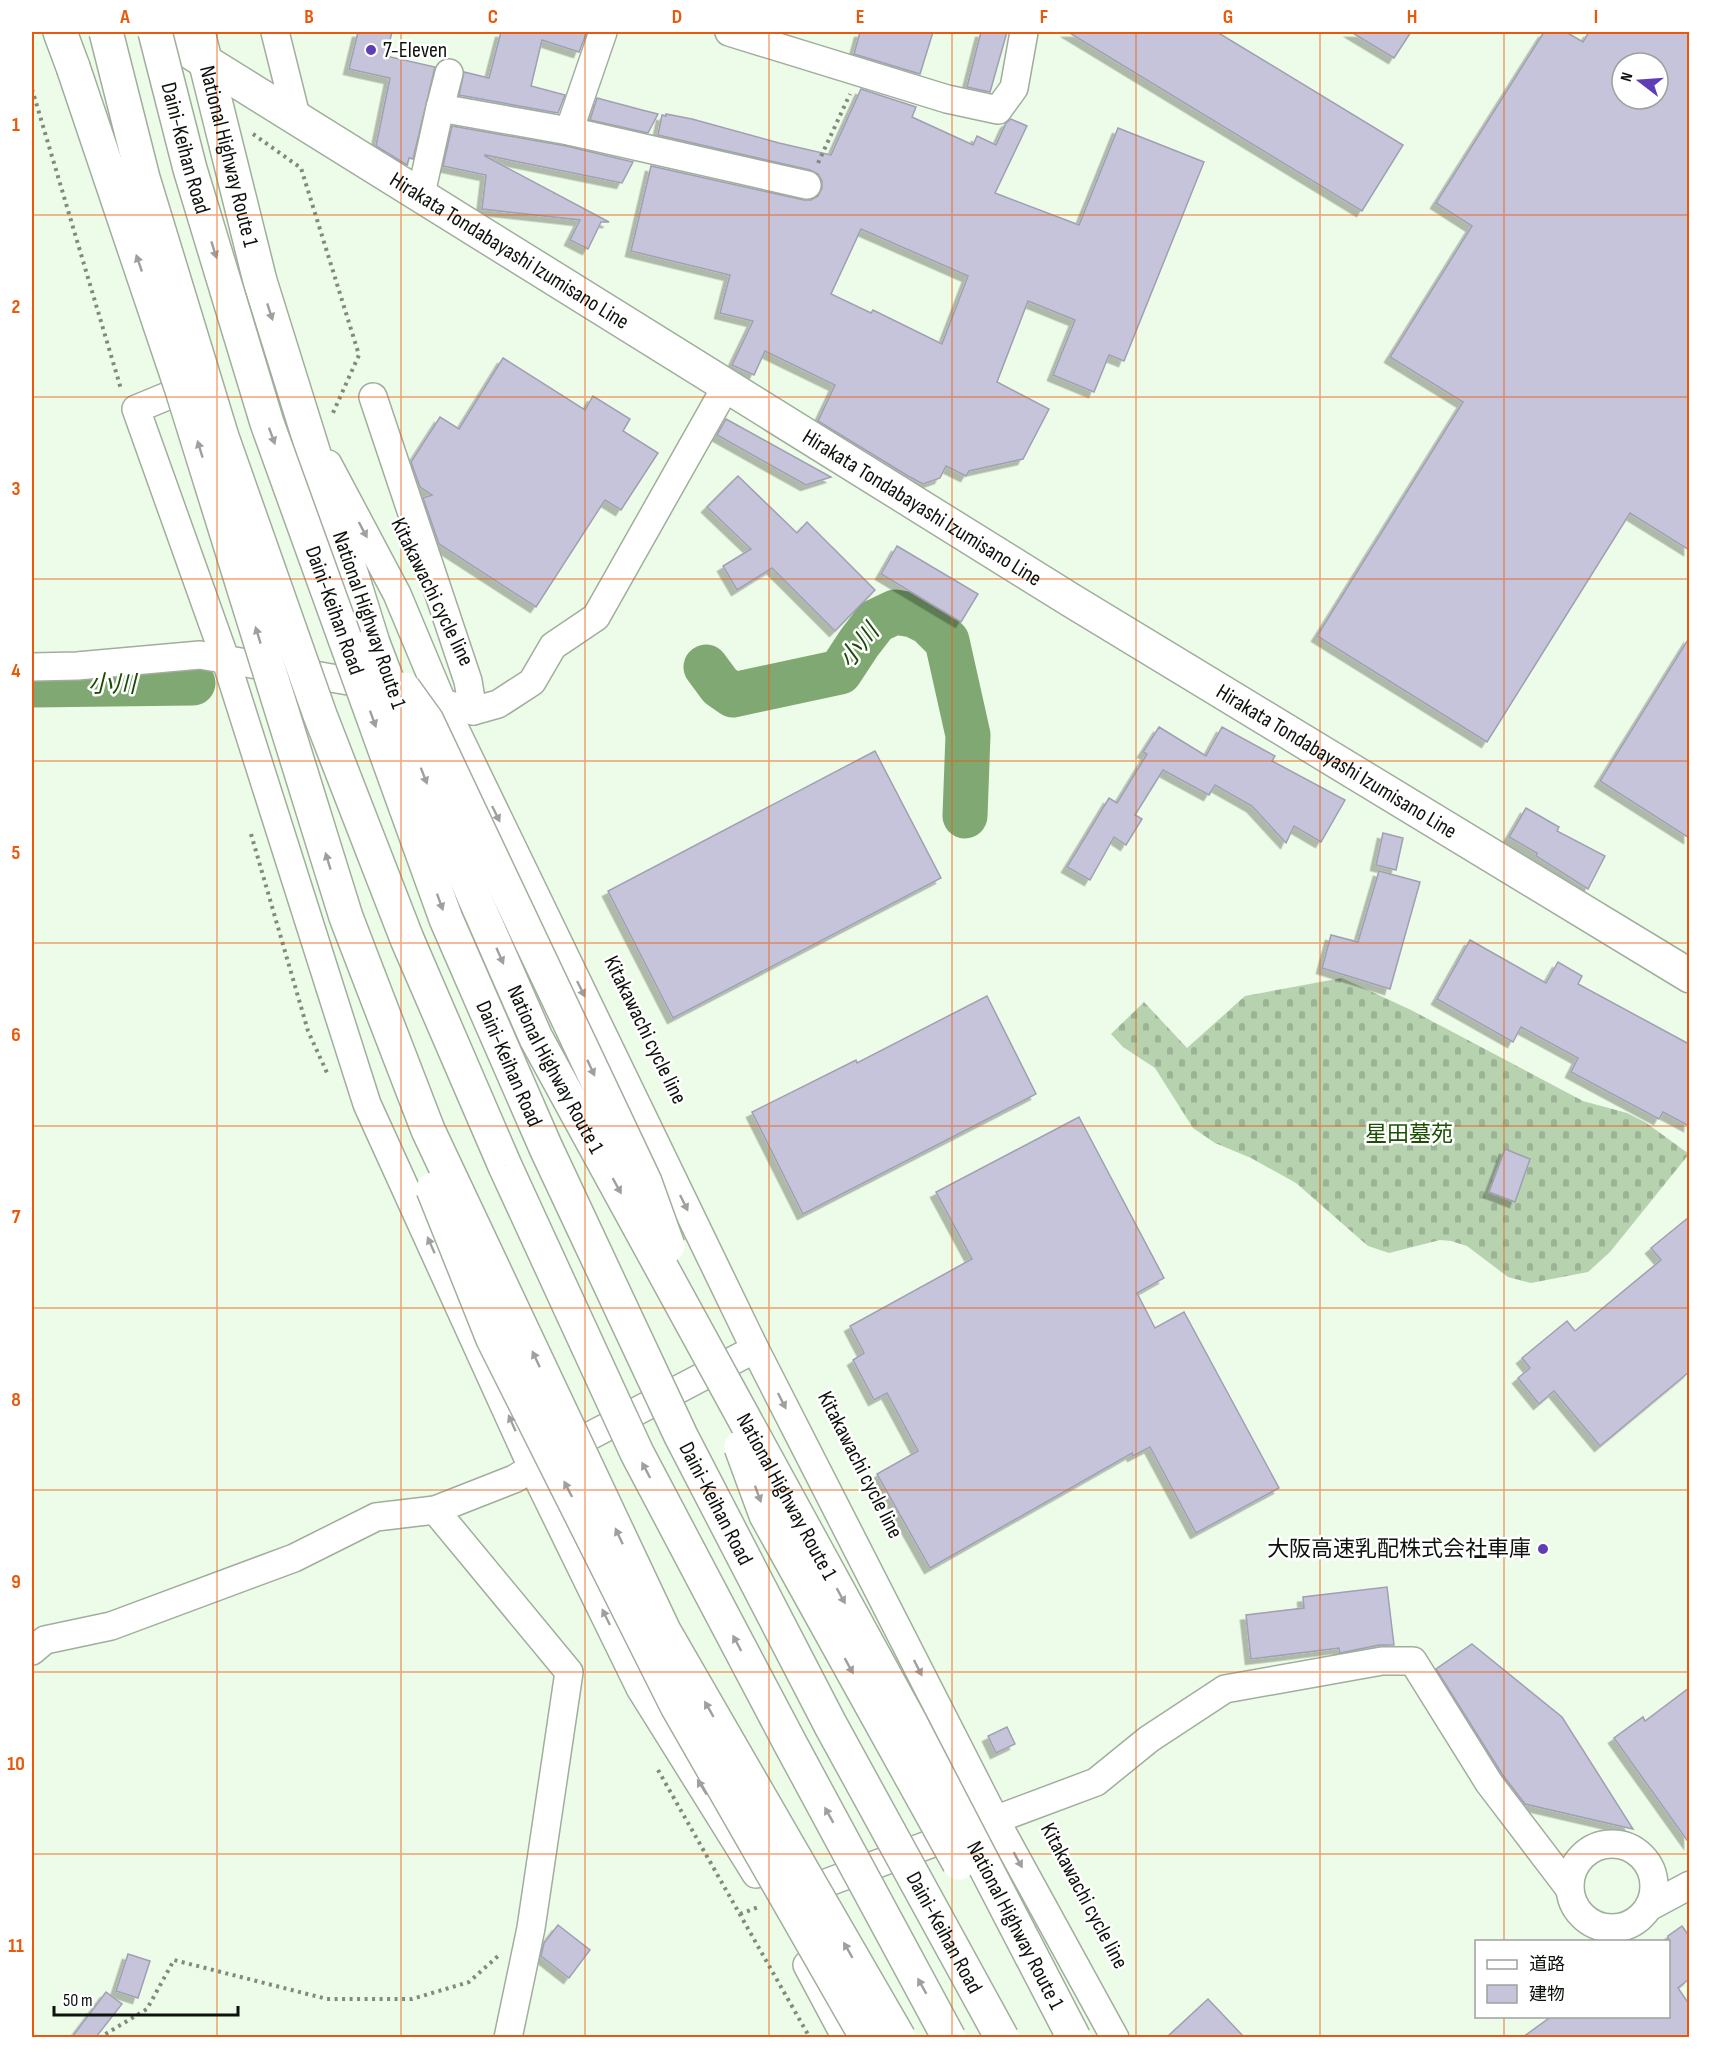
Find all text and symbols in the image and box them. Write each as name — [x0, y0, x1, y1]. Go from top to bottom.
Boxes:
text: A — [119, 5, 130, 29]
text: B — [304, 5, 314, 29]
text: C — [488, 5, 498, 29]
text: D — [672, 5, 682, 29]
text: E — [856, 5, 864, 29]
text: F — [1040, 5, 1048, 29]
text: G — [1223, 5, 1233, 29]
text: H — [1407, 5, 1417, 29]
text: I — [1594, 5, 1598, 29]
place label: 7-Eleven — [383, 37, 447, 64]
marker: 7-Eleven — [364, 43, 378, 57]
north arrow — [1610, 51, 1670, 111]
street label: National Highway Route 1 — [193, 63, 265, 250]
text: N — [1617, 70, 1637, 84]
street label: Daini-Keihan Road — [155, 80, 216, 217]
text: 1 — [12, 113, 20, 137]
street label: Hirakata Tondabayashi Izumisano Line — [385, 166, 634, 335]
one-way arrow — [210, 241, 219, 259]
one-way arrow — [134, 254, 144, 272]
text: 2 — [12, 295, 20, 319]
one-way arrow — [266, 303, 275, 321]
street label: Hirakata Tondabayashi Izumisano Line — [798, 423, 1047, 592]
one-way arrow — [267, 428, 277, 446]
one-way arrow — [195, 440, 204, 458]
text: 3 — [12, 477, 21, 501]
street label: Kitakawachi cycle line — [384, 514, 480, 670]
one-way arrow — [358, 522, 368, 539]
street label: National Highway Route 1 — [326, 528, 412, 712]
street label: Daini-Keihan Road — [299, 542, 370, 678]
water label: 小川 — [833, 616, 887, 674]
one-way arrow — [253, 626, 262, 644]
text: 4 — [11, 659, 21, 683]
water label: 小川 — [88, 670, 139, 699]
street label: Hirakata Tondabayashi Izumisano Line — [1211, 678, 1462, 845]
one-way arrow — [369, 710, 379, 728]
one-way arrow — [420, 767, 429, 785]
one-way arrow — [492, 805, 501, 822]
text: 5 — [12, 841, 21, 865]
one-way arrow — [323, 852, 332, 870]
one-way arrow — [436, 893, 446, 911]
one-way arrow — [495, 947, 505, 965]
street label: Kitakawachi cycle line — [597, 952, 693, 1108]
street label: National Highway Route 1 — [501, 981, 610, 1158]
one-way arrow — [576, 981, 586, 998]
street label: Daini-Keihan Road — [470, 996, 549, 1131]
text: 6 — [11, 1023, 21, 1047]
one-way arrow — [586, 1059, 595, 1076]
park label: 星田墓苑 — [1365, 1121, 1453, 1148]
one-way arrow — [612, 1177, 622, 1194]
one-way arrow — [680, 1194, 689, 1211]
text: 7 — [12, 1205, 21, 1229]
one-way arrow — [427, 1237, 436, 1254]
one-way arrow — [532, 1351, 541, 1368]
street label: Kitakawachi cycle line — [811, 1387, 909, 1543]
text: 8 — [11, 1388, 21, 1412]
one-way arrow — [776, 1392, 786, 1410]
street label: National Highway Route 1 — [730, 1408, 843, 1585]
one-way arrow — [507, 1413, 517, 1431]
street label: Daini-Keihan Road — [673, 1437, 759, 1570]
one-way arrow — [641, 1461, 651, 1478]
one-way arrow — [563, 1480, 573, 1497]
one-way arrow — [753, 1485, 763, 1503]
one-way arrow — [615, 1527, 624, 1544]
place label: 大阪高速乳配株式会社車庫 — [1267, 1536, 1531, 1563]
marker: 大阪高速乳配株式会社車庫 — [1536, 1542, 1550, 1556]
text: 9 — [11, 1570, 21, 1594]
one-way arrow — [836, 1588, 846, 1605]
one-way arrow — [601, 1609, 610, 1626]
one-way arrow — [732, 1634, 742, 1651]
one-way arrow — [844, 1658, 854, 1675]
one-way arrow — [913, 1660, 923, 1677]
one-way arrow — [704, 1700, 714, 1717]
text: 10 — [7, 1752, 25, 1776]
one-way arrow — [696, 1779, 707, 1795]
one-way arrow — [824, 1806, 834, 1823]
street label: Kitakawachi cycle line — [1034, 1818, 1134, 1974]
street label: National Highway Route 1 — [961, 1837, 1070, 2014]
one-way arrow — [1012, 1852, 1023, 1868]
street label: Daini-Keihan Road — [900, 1867, 988, 1998]
text: 11 — [8, 1934, 24, 1958]
legend — [1475, 1940, 1670, 2018]
one-way arrow — [844, 1942, 854, 1959]
text: 道路 — [1529, 1954, 1565, 1975]
one-way arrow — [917, 1977, 927, 1994]
scale bar — [54, 1979, 238, 2017]
text: 建物 — [1529, 1984, 1565, 2005]
text: 50 m — [63, 1990, 93, 2011]

